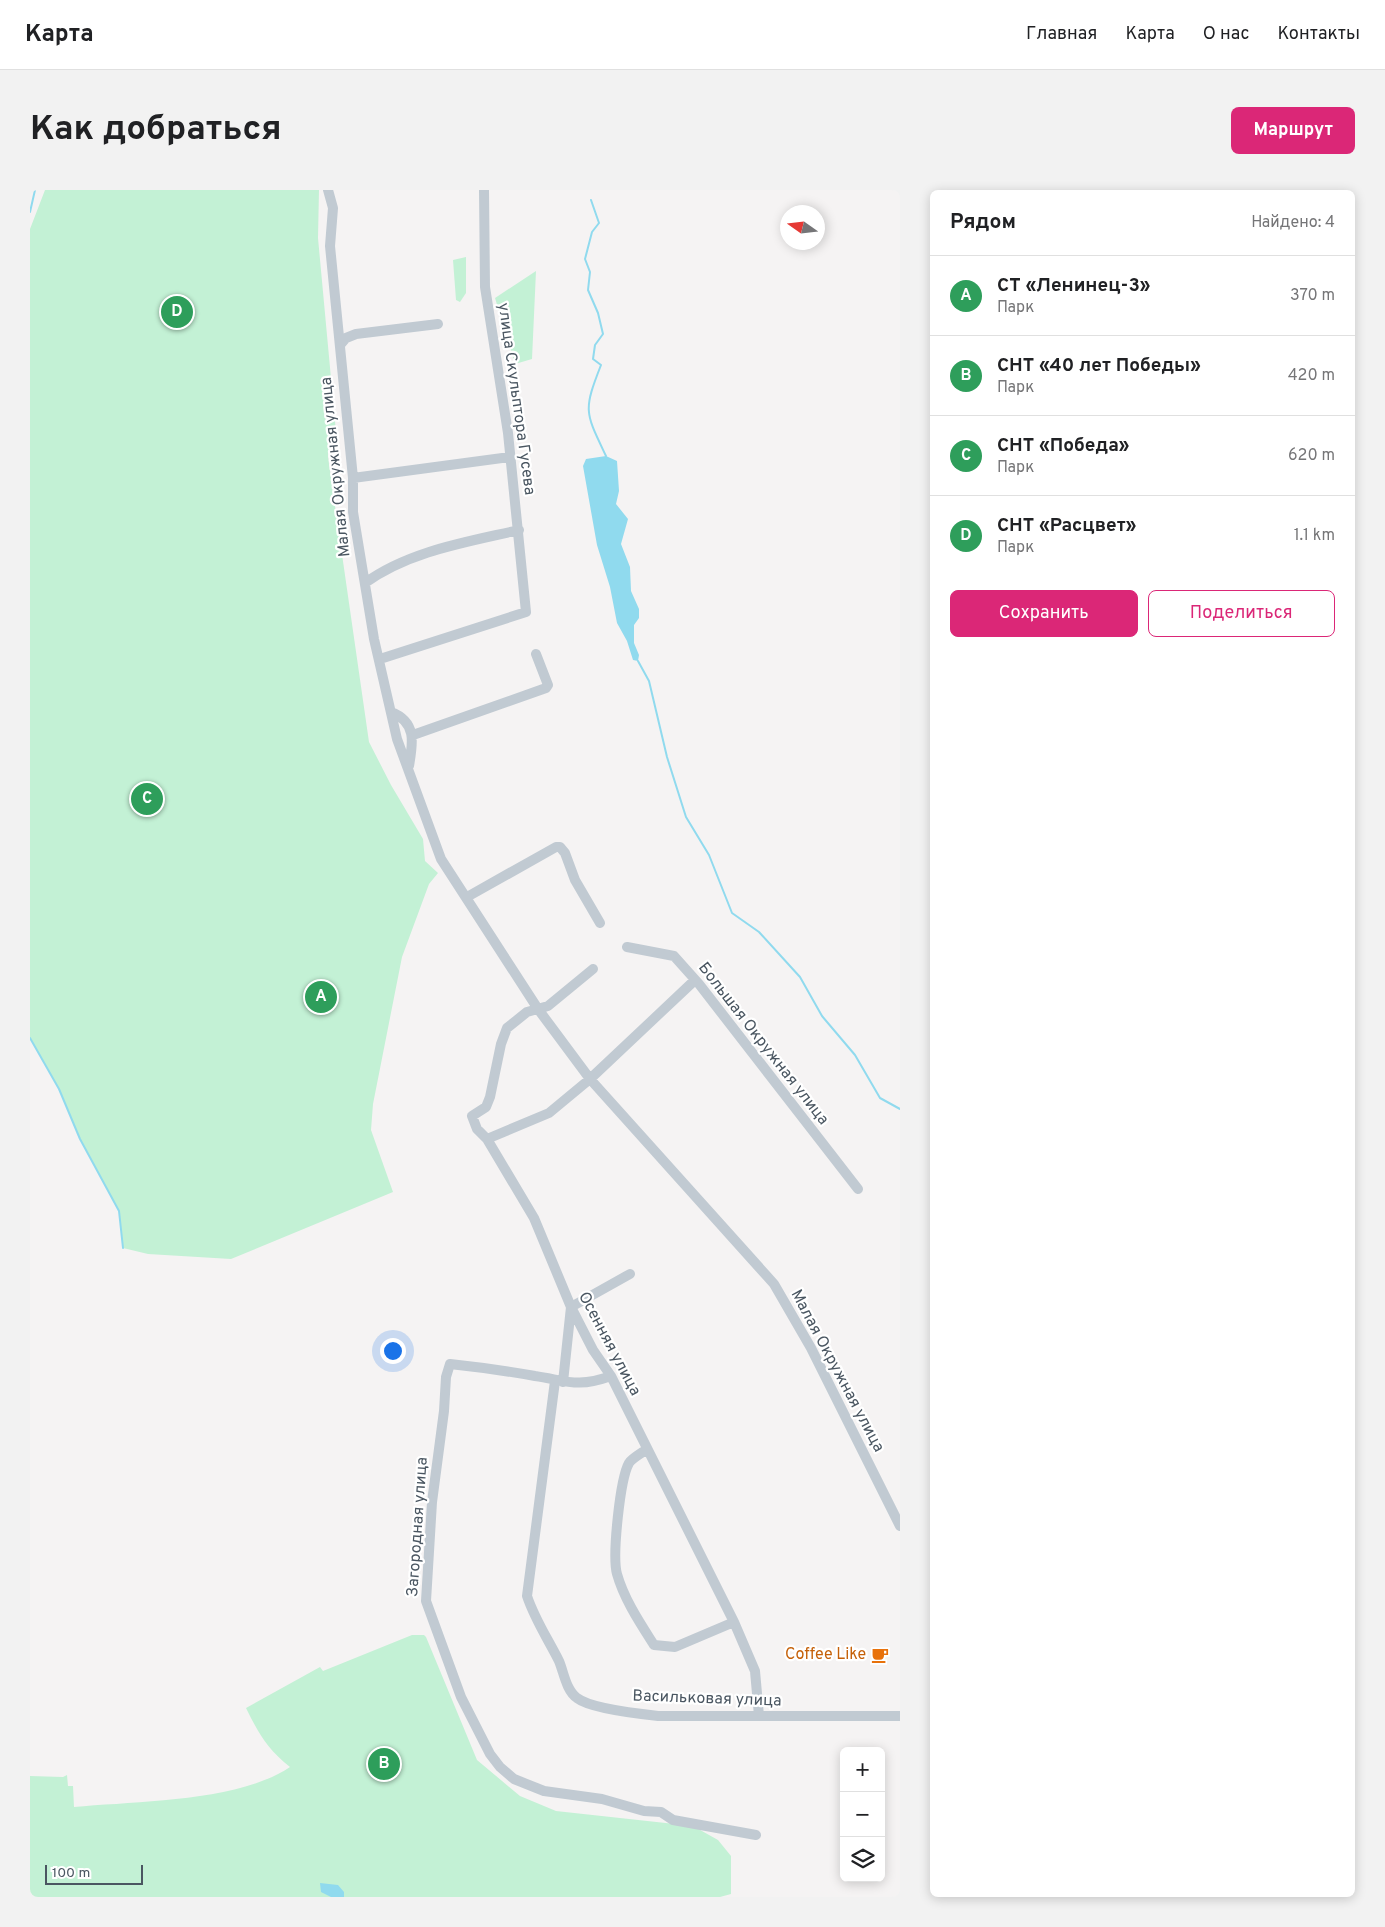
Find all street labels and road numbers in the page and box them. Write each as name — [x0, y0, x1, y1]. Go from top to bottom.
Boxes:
street label: улица Скульптора Гусева — [493, 302, 539, 496]
street label: Малая Окружная улица — [317, 376, 355, 558]
street label: Большая Окружная улица — [693, 959, 833, 1129]
street label: Малая Окружная улица — [786, 1286, 888, 1456]
street label: Осенняя улица — [573, 1289, 645, 1399]
street label: Загородная улица — [403, 1456, 433, 1598]
street label: Васильковая улица — [632, 1686, 782, 1712]

